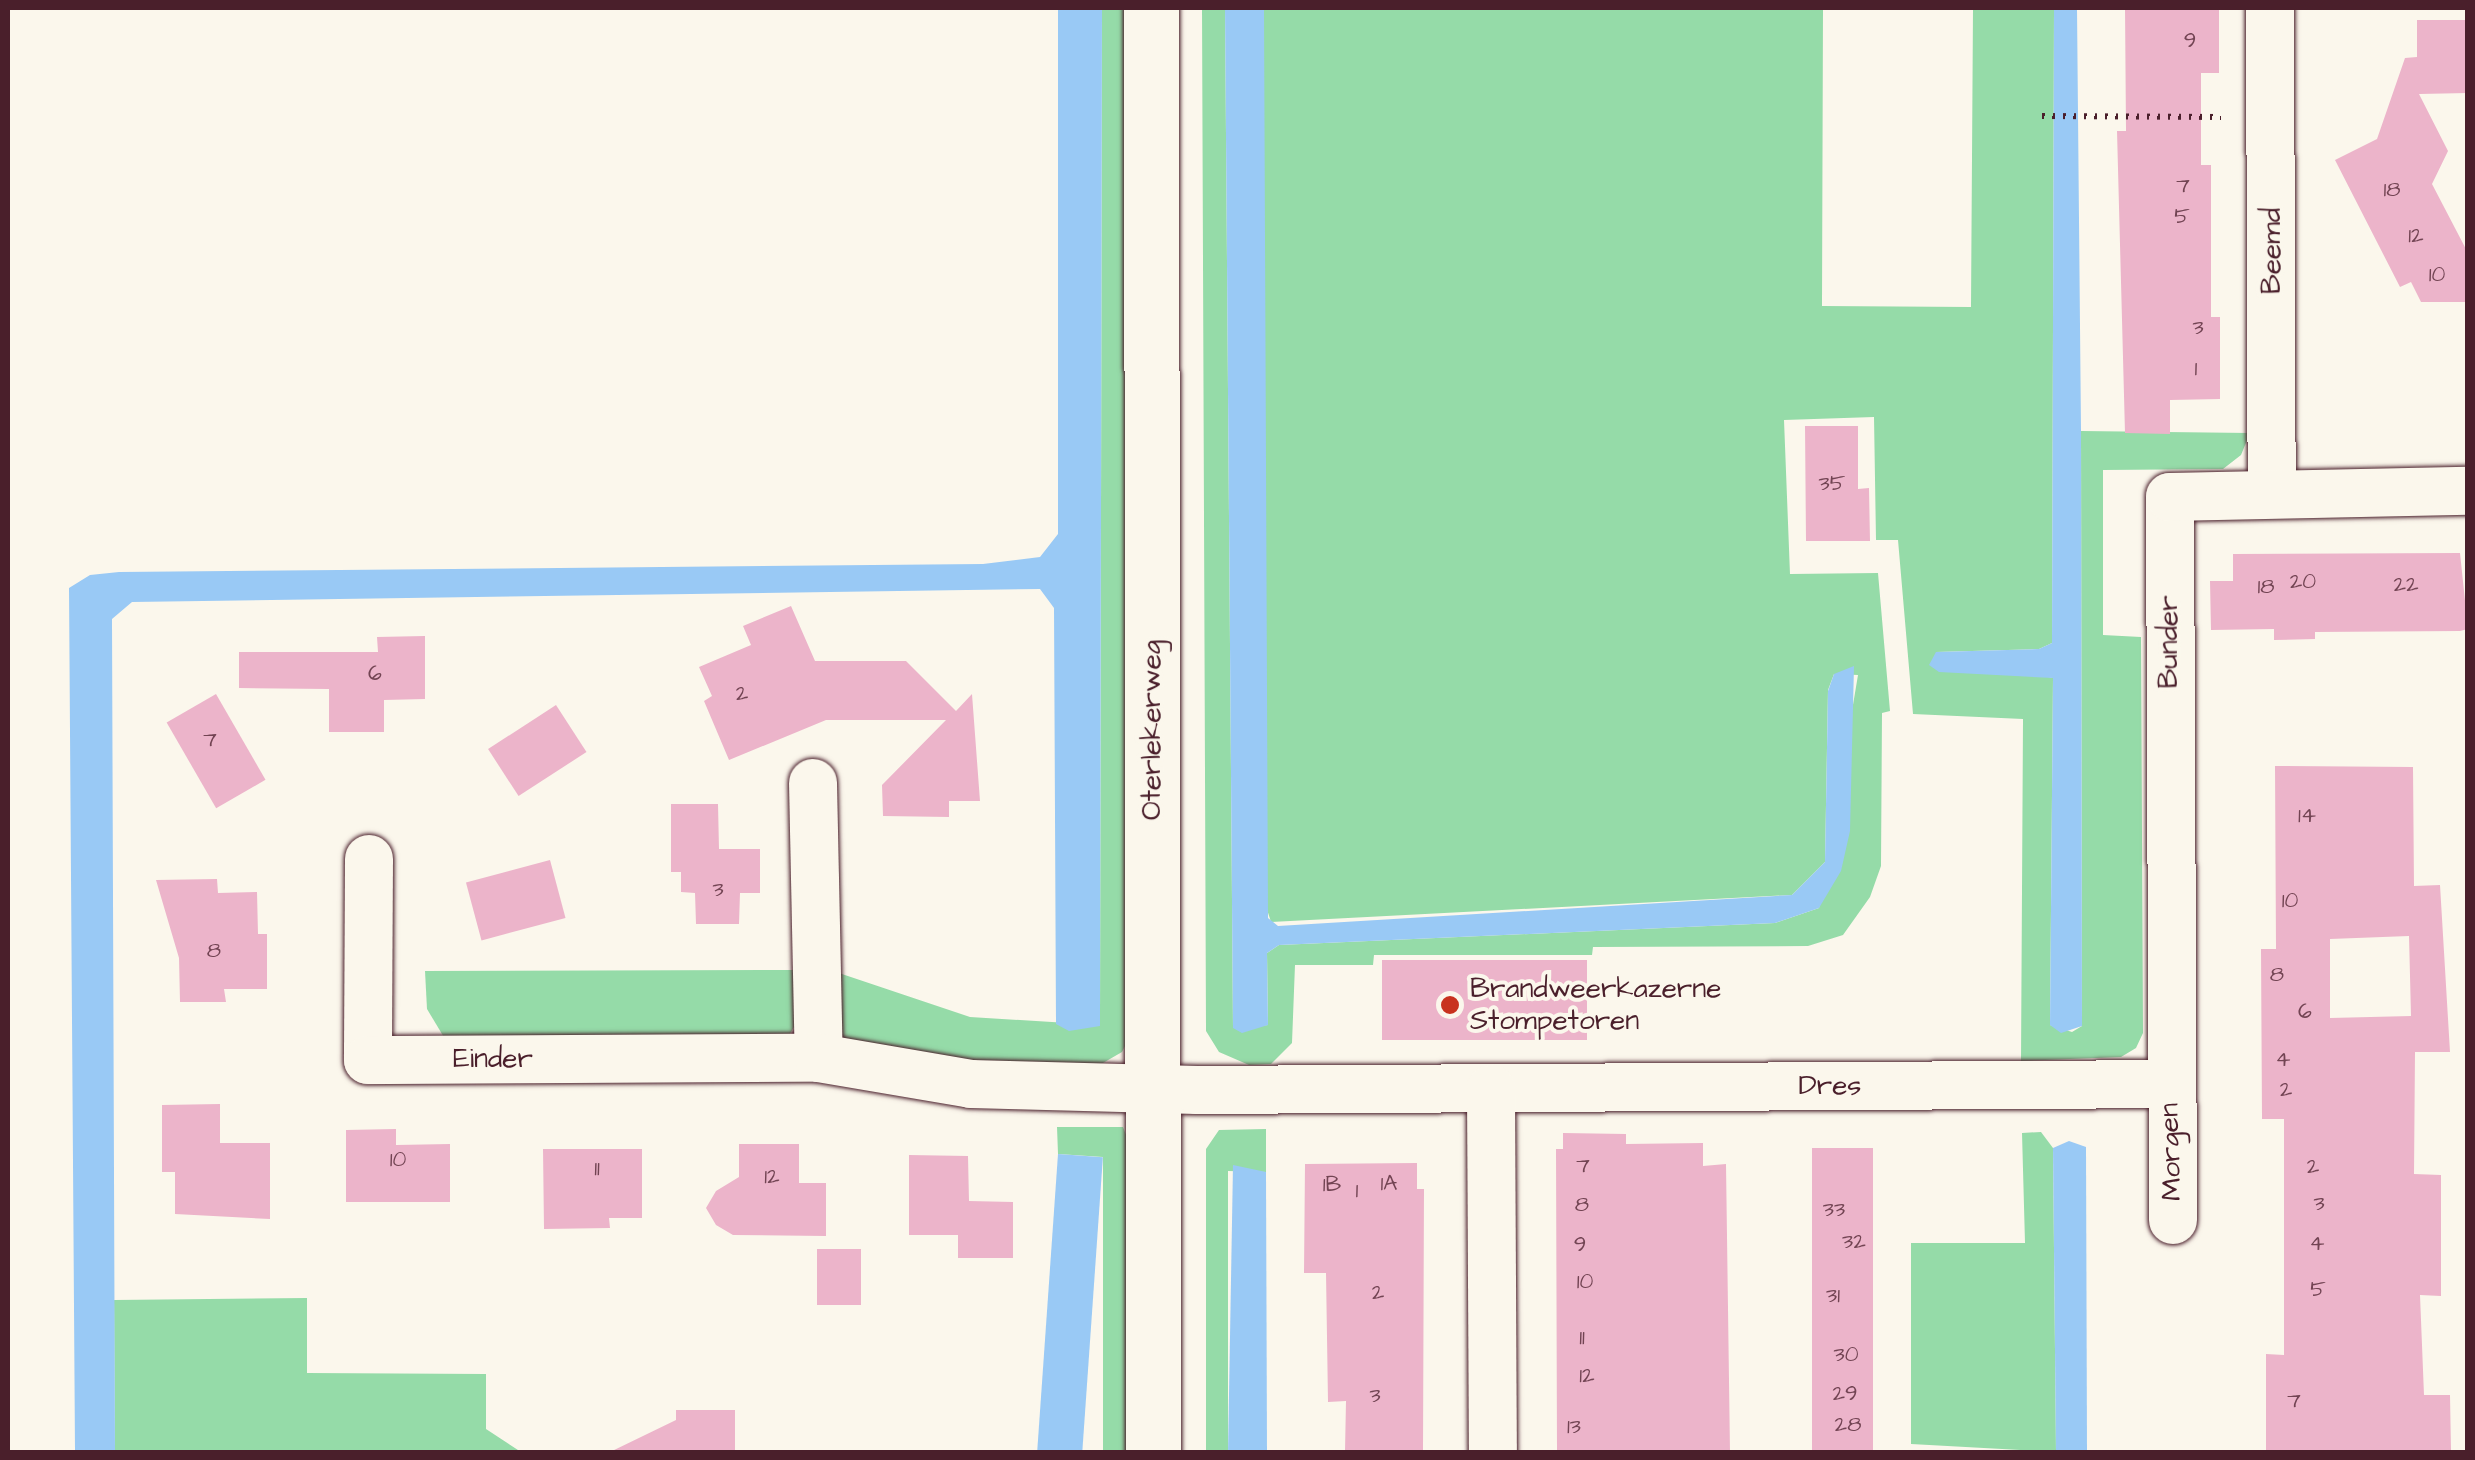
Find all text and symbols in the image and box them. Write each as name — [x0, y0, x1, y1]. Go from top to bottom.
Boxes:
house number: 9 — [2184, 28, 2196, 54]
house number: 7 — [2176, 173, 2190, 199]
house number: 18 — [2383, 177, 2401, 203]
house number: 5 — [2174, 204, 2190, 230]
street label: Beemd — [2255, 208, 2289, 294]
house number: 12 — [2408, 223, 2424, 249]
house number: 10 — [2429, 262, 2445, 288]
house number: 3 — [2192, 315, 2204, 341]
house number: 1 — [2195, 356, 2197, 382]
house number: 35 — [1819, 471, 1845, 497]
house number: 20 — [2290, 569, 2316, 595]
house number: 22 — [2393, 572, 2419, 598]
house number: 18 — [2257, 574, 2275, 600]
street label: Bunder — [2152, 595, 2186, 689]
street label: Oterlekerweg — [1135, 640, 1169, 820]
house number: 6 — [368, 661, 382, 687]
house number: 2 — [736, 681, 748, 707]
house number: 7 — [203, 727, 217, 753]
house number: 14 — [2298, 803, 2316, 829]
house number: 3 — [712, 877, 724, 903]
house number: 10 — [2282, 888, 2298, 914]
house number: 8 — [207, 938, 221, 964]
house number: 8 — [2270, 962, 2284, 988]
place label: Brandweerkazerne Stompetoren — [1470, 972, 1721, 1038]
marker: Brandweerkazerne Stompetoren — [1439, 994, 1461, 1016]
house number: 6 — [2298, 999, 2312, 1025]
street label: Einder — [453, 1042, 533, 1076]
house number: 4 — [2276, 1047, 2290, 1073]
street label: Dres — [1799, 1069, 1861, 1103]
house number: 2 — [2280, 1077, 2292, 1103]
street label: Morgen — [2153, 1102, 2189, 1202]
house number: 10 — [390, 1147, 406, 1173]
house number: 7 — [1576, 1153, 1590, 1179]
house number: 2 — [2307, 1154, 2319, 1180]
house number: 11 — [594, 1156, 600, 1182]
house number: 12 — [764, 1164, 780, 1190]
house number: 1A — [1381, 1171, 1397, 1197]
house number: 1B — [1323, 1172, 1341, 1198]
house number: 1 — [1356, 1178, 1358, 1204]
house number: 3 — [2313, 1191, 2325, 1217]
house number: 8 — [1575, 1192, 1589, 1218]
house number: 33 — [1823, 1197, 1845, 1223]
house number: 32 — [1842, 1229, 1866, 1255]
house number: 4 — [2310, 1231, 2324, 1257]
house number: 9 — [1574, 1232, 1586, 1258]
house number: 10 — [1577, 1269, 1593, 1295]
house number: 5 — [2310, 1277, 2326, 1303]
house number: 2 — [1372, 1280, 1384, 1306]
house number: 31 — [1826, 1283, 1840, 1309]
house number: 11 — [1579, 1325, 1585, 1351]
house number: 30 — [1833, 1342, 1859, 1368]
house number: 12 — [1579, 1363, 1595, 1389]
house number: 29 — [1832, 1381, 1858, 1407]
house number: 3 — [1369, 1383, 1381, 1409]
house number: 7 — [2287, 1388, 2301, 1414]
house number: 28 — [1835, 1412, 1861, 1438]
house number: 13 — [1567, 1414, 1581, 1440]

